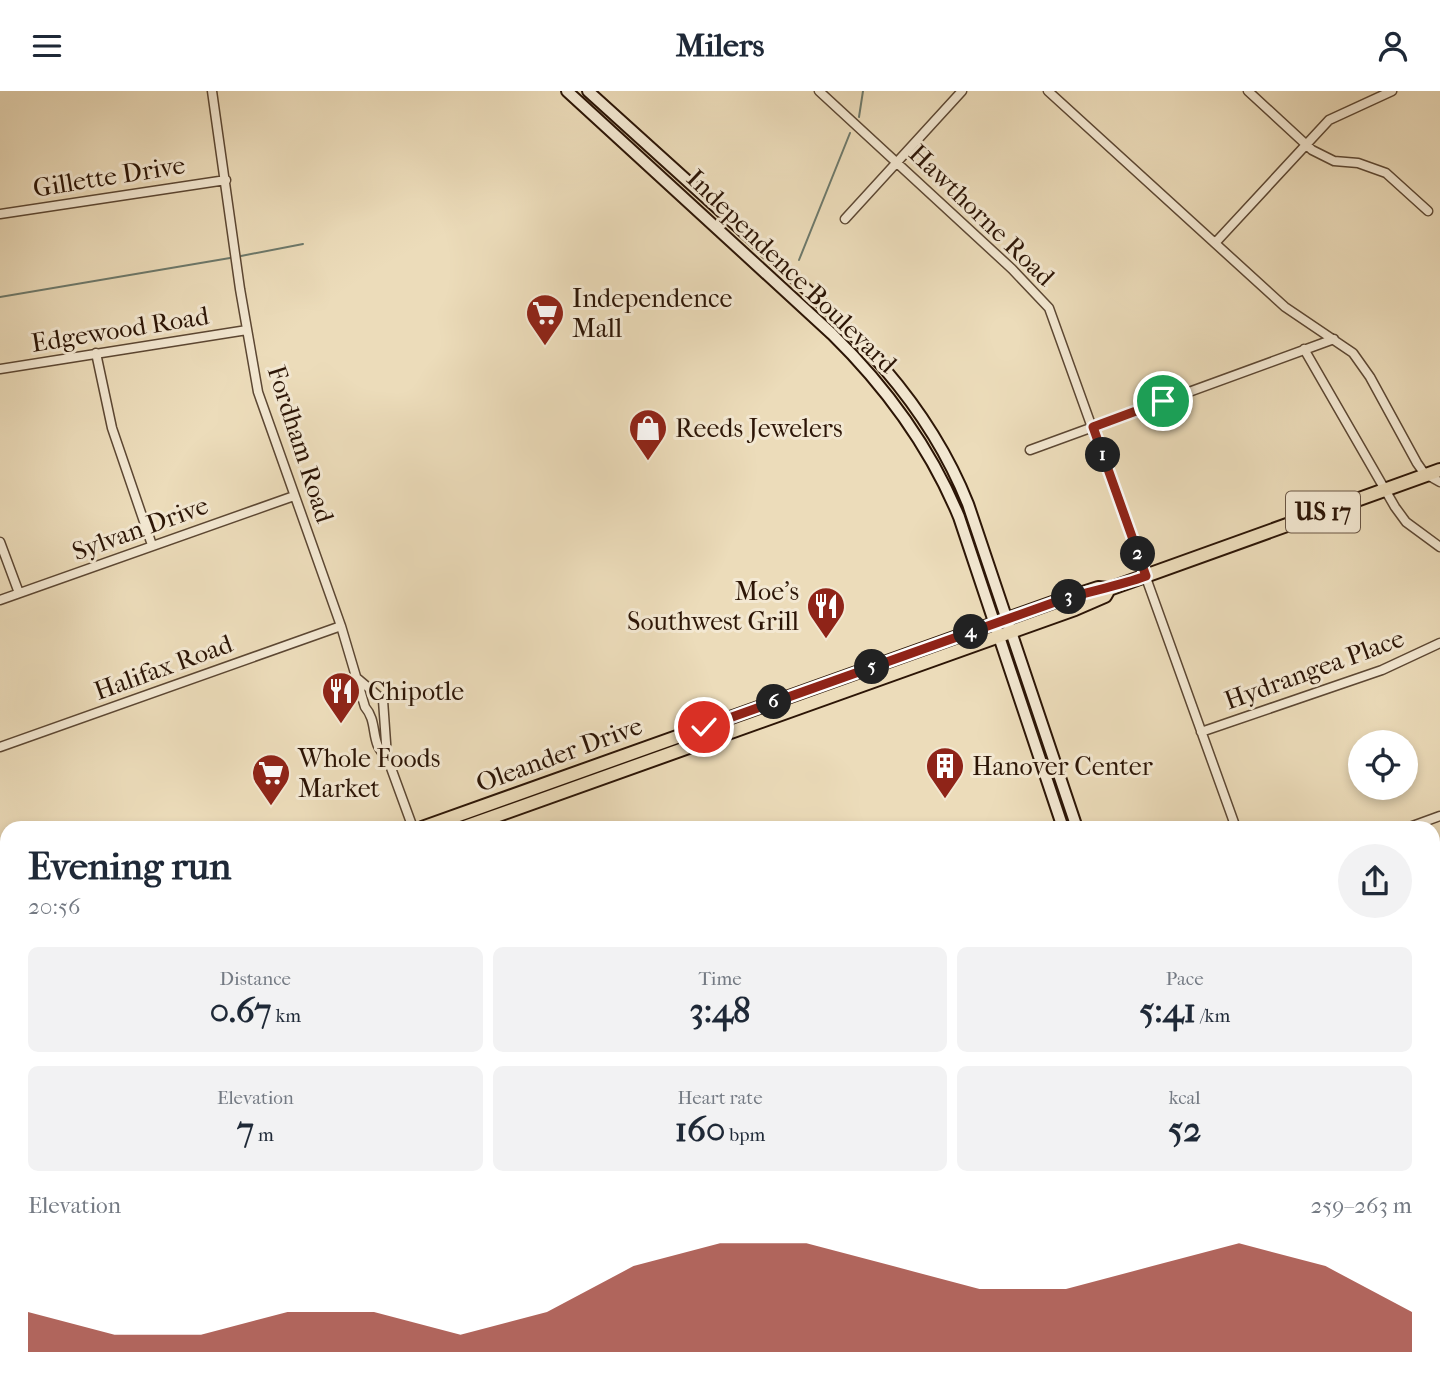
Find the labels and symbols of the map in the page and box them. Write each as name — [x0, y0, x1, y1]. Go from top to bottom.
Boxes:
street label: Hawthorne Road — [902, 138, 1062, 293]
street label: Gillette Drive — [31, 149, 188, 204]
street label: Independence Boulevard — [680, 163, 904, 380]
place label: Independence Mall — [572, 283, 733, 344]
supermarket icon: Independence Mall — [524, 292, 566, 347]
street label: Edgewood Road — [29, 300, 212, 359]
street label: Fordham Road — [261, 362, 341, 527]
pin — [1133, 371, 1193, 431]
shop icon: Reeds Jewelers — [627, 407, 669, 462]
place label: Reeds Jewelers — [675, 413, 843, 444]
pin: 1 — [1086, 437, 1120, 473]
street label: Sylvan Drive — [68, 489, 213, 567]
road number: US 17 — [1286, 491, 1360, 533]
pin: 2 — [1120, 537, 1156, 571]
place label: Moe's Southwest Grill — [627, 576, 799, 637]
pin: 3 — [1052, 580, 1086, 615]
restaurant icon: Moe's Southwest Grill — [805, 585, 847, 640]
pin: 4 — [954, 615, 988, 649]
street label: Hydrangea Place — [1220, 623, 1408, 716]
street label: Halifax Road — [90, 628, 237, 707]
pin: 5 — [854, 649, 890, 685]
restaurant icon: Chipotle — [320, 670, 362, 725]
place label: Chipotle — [368, 676, 464, 707]
pin: 6 — [756, 685, 792, 719]
pin — [674, 697, 734, 757]
street label: Oleander Drive — [472, 710, 647, 799]
place label: Whole Foods Market — [297, 743, 440, 804]
building icon: Hanover Center — [924, 745, 966, 800]
place label: Hanover Center — [972, 751, 1153, 782]
supermarket icon: Whole Foods Market — [250, 752, 292, 807]

